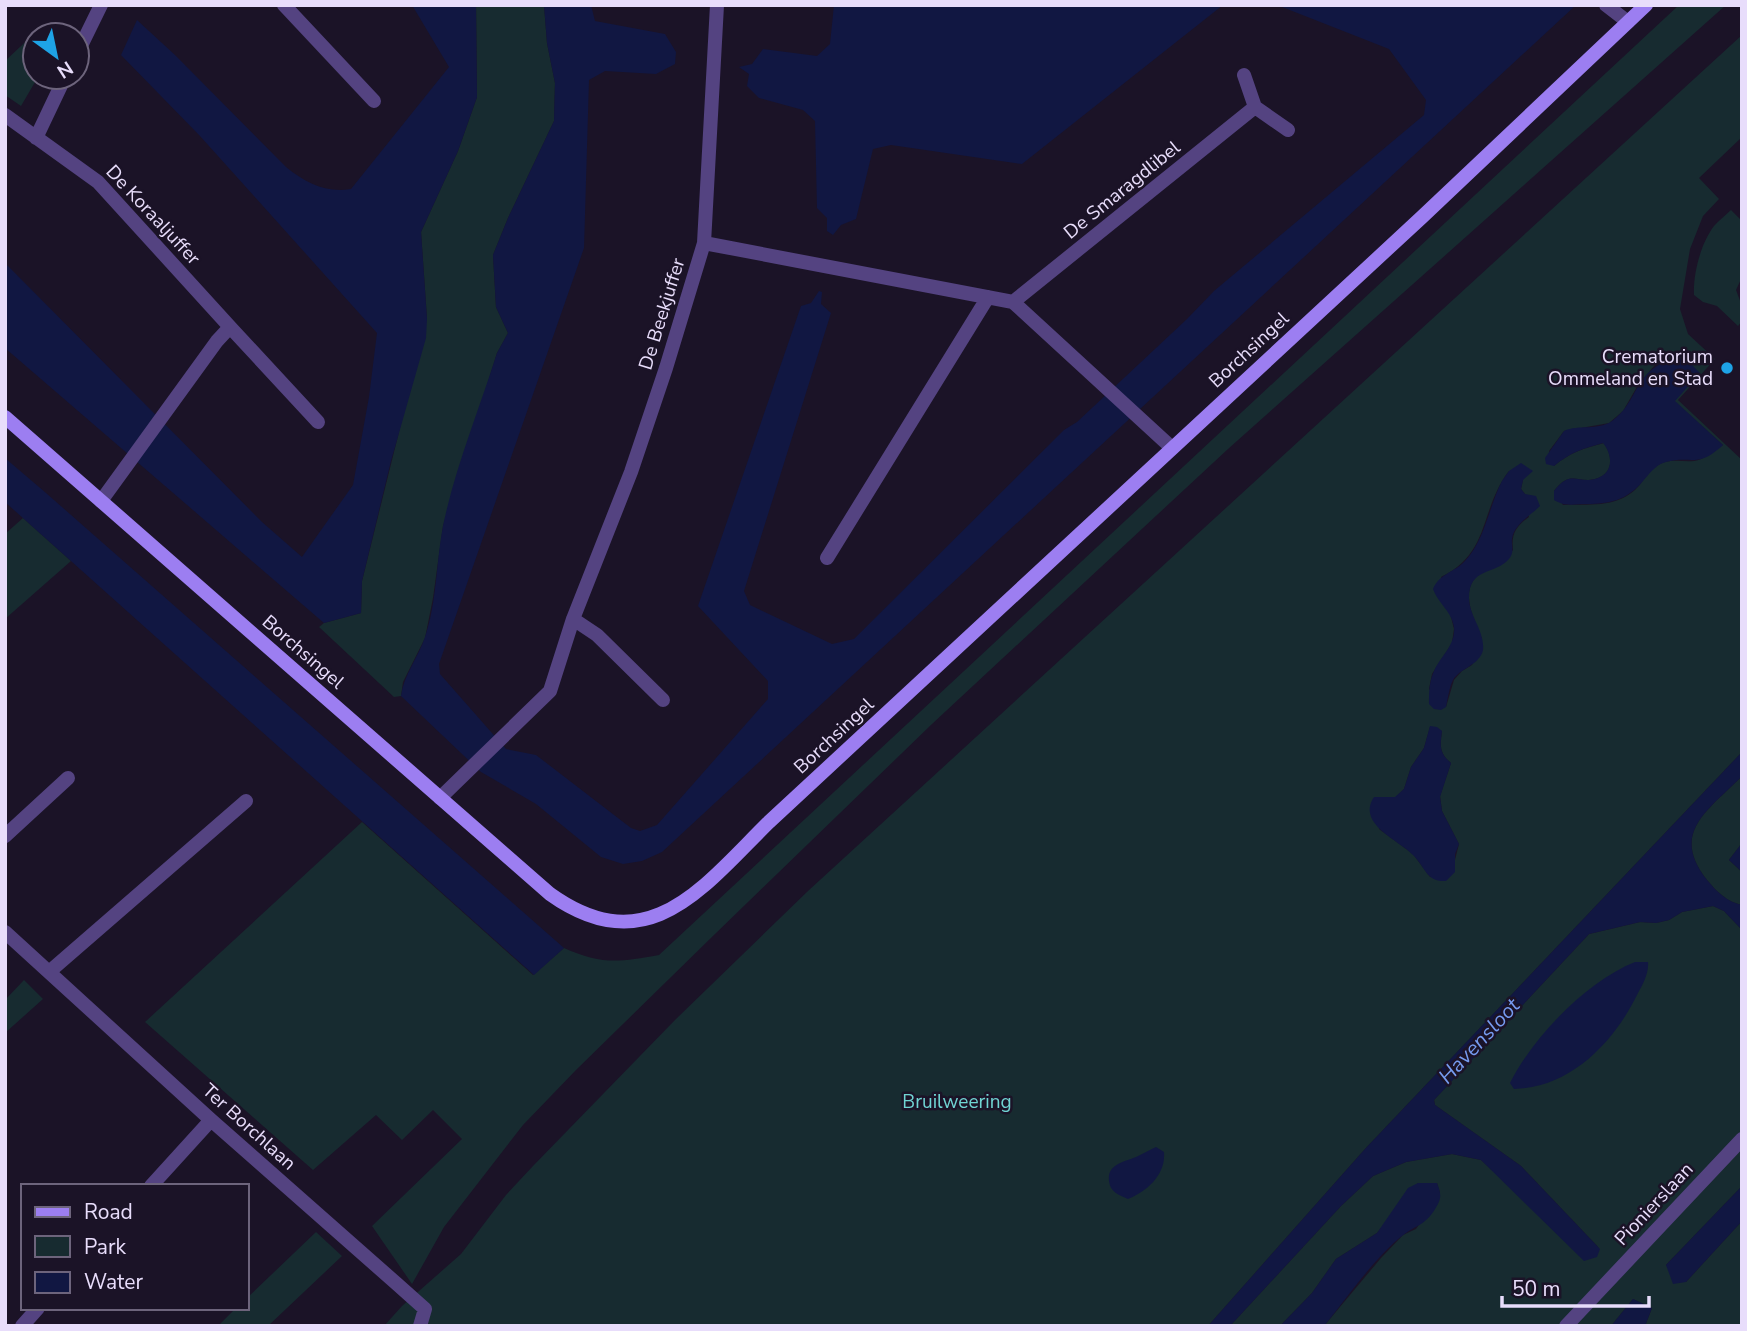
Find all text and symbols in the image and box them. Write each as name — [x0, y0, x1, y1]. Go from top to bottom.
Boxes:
north arrow — [21, 21, 91, 91]
text: N — [52, 55, 78, 84]
street label: De Smaragdlibel — [1058, 135, 1186, 245]
street label: De Koraaljuffer — [100, 159, 206, 271]
street label: De Beekjuffer — [633, 255, 691, 373]
street label: Borchsingel — [1203, 306, 1295, 394]
place label: Crematorium Ommeland en Stad — [1548, 344, 1713, 392]
marker: Crematorium Ommeland en Stad — [1719, 360, 1735, 376]
street label: Borchsingel — [256, 609, 350, 695]
street label: Borchsingel — [788, 692, 880, 780]
water label: Havensloot — [1432, 992, 1526, 1090]
street label: Ter Borchlaan — [196, 1078, 302, 1176]
park label: Bruilweering — [902, 1089, 1012, 1115]
street label: Pionierslaan — [1609, 1157, 1699, 1251]
legend — [21, 1184, 248, 1310]
text: Road — [84, 1198, 133, 1226]
text: Park — [84, 1233, 126, 1261]
scale bar — [1502, 1264, 1649, 1308]
text: Water — [84, 1268, 143, 1296]
text: 50 m — [1512, 1275, 1561, 1303]

